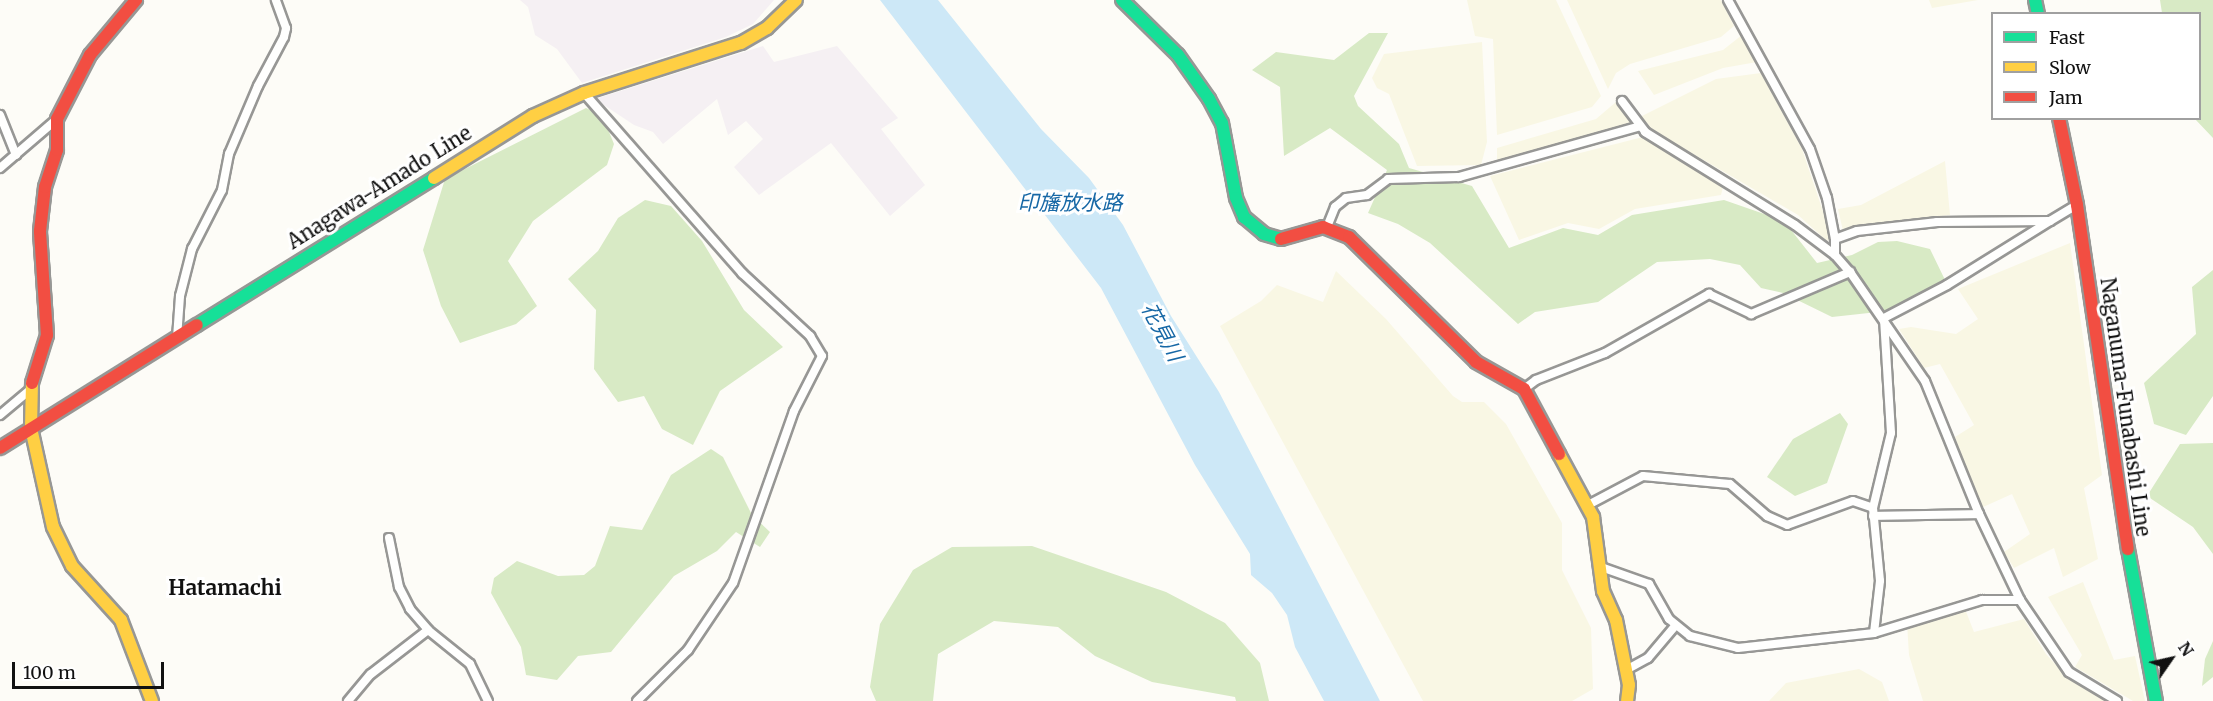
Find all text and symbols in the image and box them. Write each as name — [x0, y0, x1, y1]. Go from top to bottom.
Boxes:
legend — [1991, 12, 2201, 120]
text: Fast — [2049, 26, 2085, 49]
text: Slow — [2049, 56, 2091, 79]
text: Jam — [2049, 86, 2083, 109]
street label: Anagawa-Amado Line — [282, 120, 476, 254]
water label: 印旛放水路 — [1018, 190, 1122, 216]
street label: Naganuma-Funabashi Line — [2096, 276, 2156, 538]
water label: 花見川 — [1136, 298, 1188, 366]
district label: Hatamachi — [168, 575, 282, 601]
north arrow — [2141, 629, 2201, 689]
text: N — [2174, 638, 2198, 660]
scale bar — [15, 650, 166, 688]
text: 100 m — [23, 661, 76, 684]

